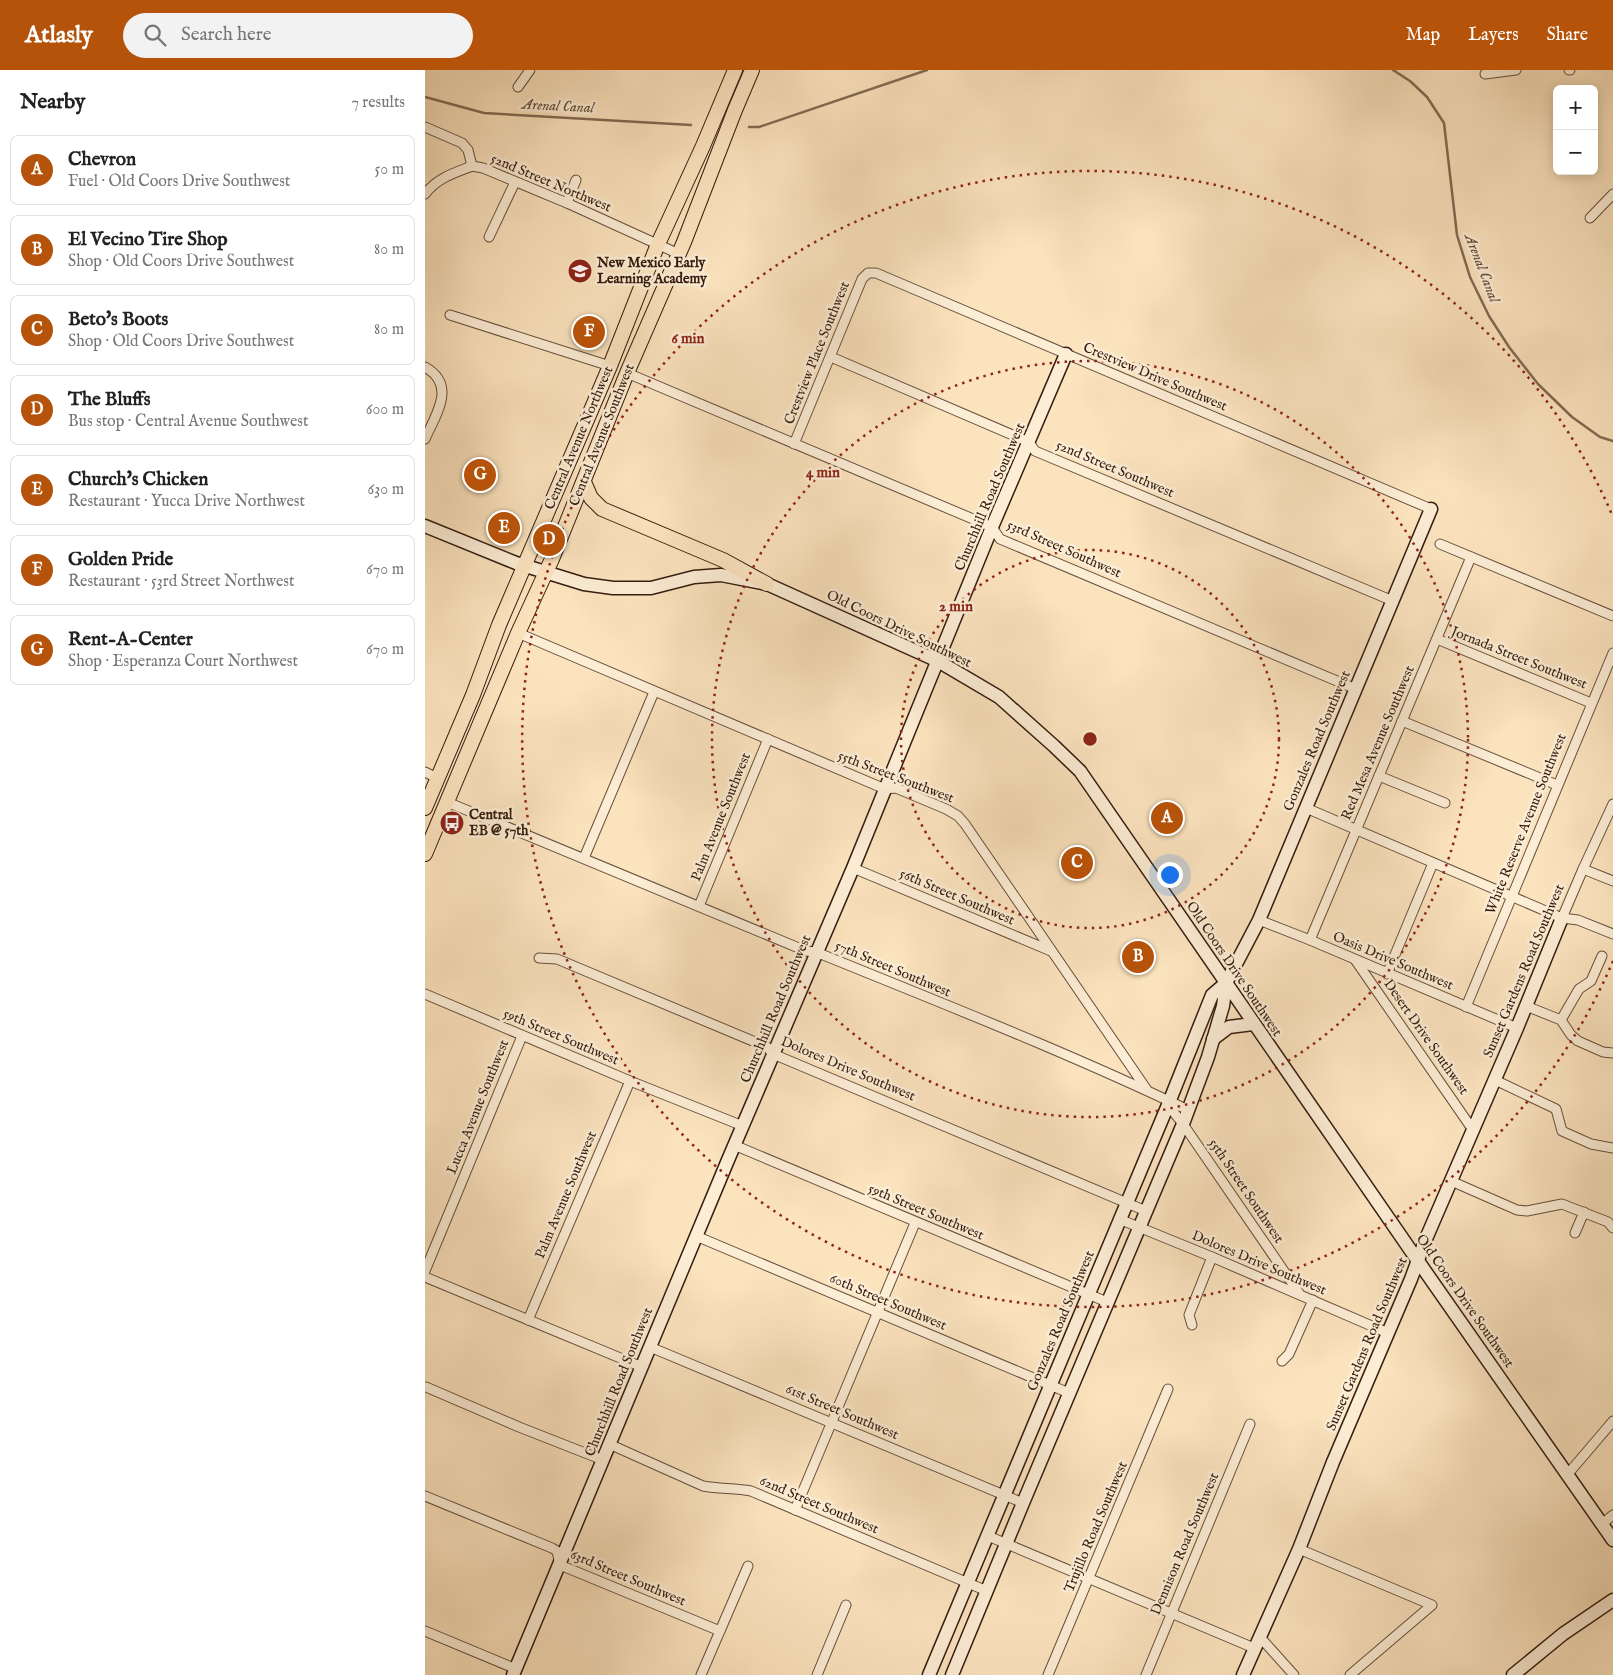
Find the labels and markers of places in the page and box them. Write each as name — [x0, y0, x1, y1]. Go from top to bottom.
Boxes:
place label: New Mexico Early Learning Academy — [596, 254, 708, 288]
school or university icon: New Mexico Early Learning Academy — [567, 258, 593, 284]
pin: F — [573, 313, 605, 351]
pin: G — [464, 456, 496, 494]
pin: E — [488, 509, 520, 547]
pin: D — [533, 521, 565, 559]
centre of rings — [1081, 730, 1099, 748]
pin: A — [1151, 799, 1183, 837]
place label: Central EB @ 57th — [469, 806, 529, 840]
bus stop icon: Central EB @ 57th — [439, 810, 465, 836]
pin: C — [1061, 844, 1093, 882]
pin: B — [1122, 938, 1154, 976]

